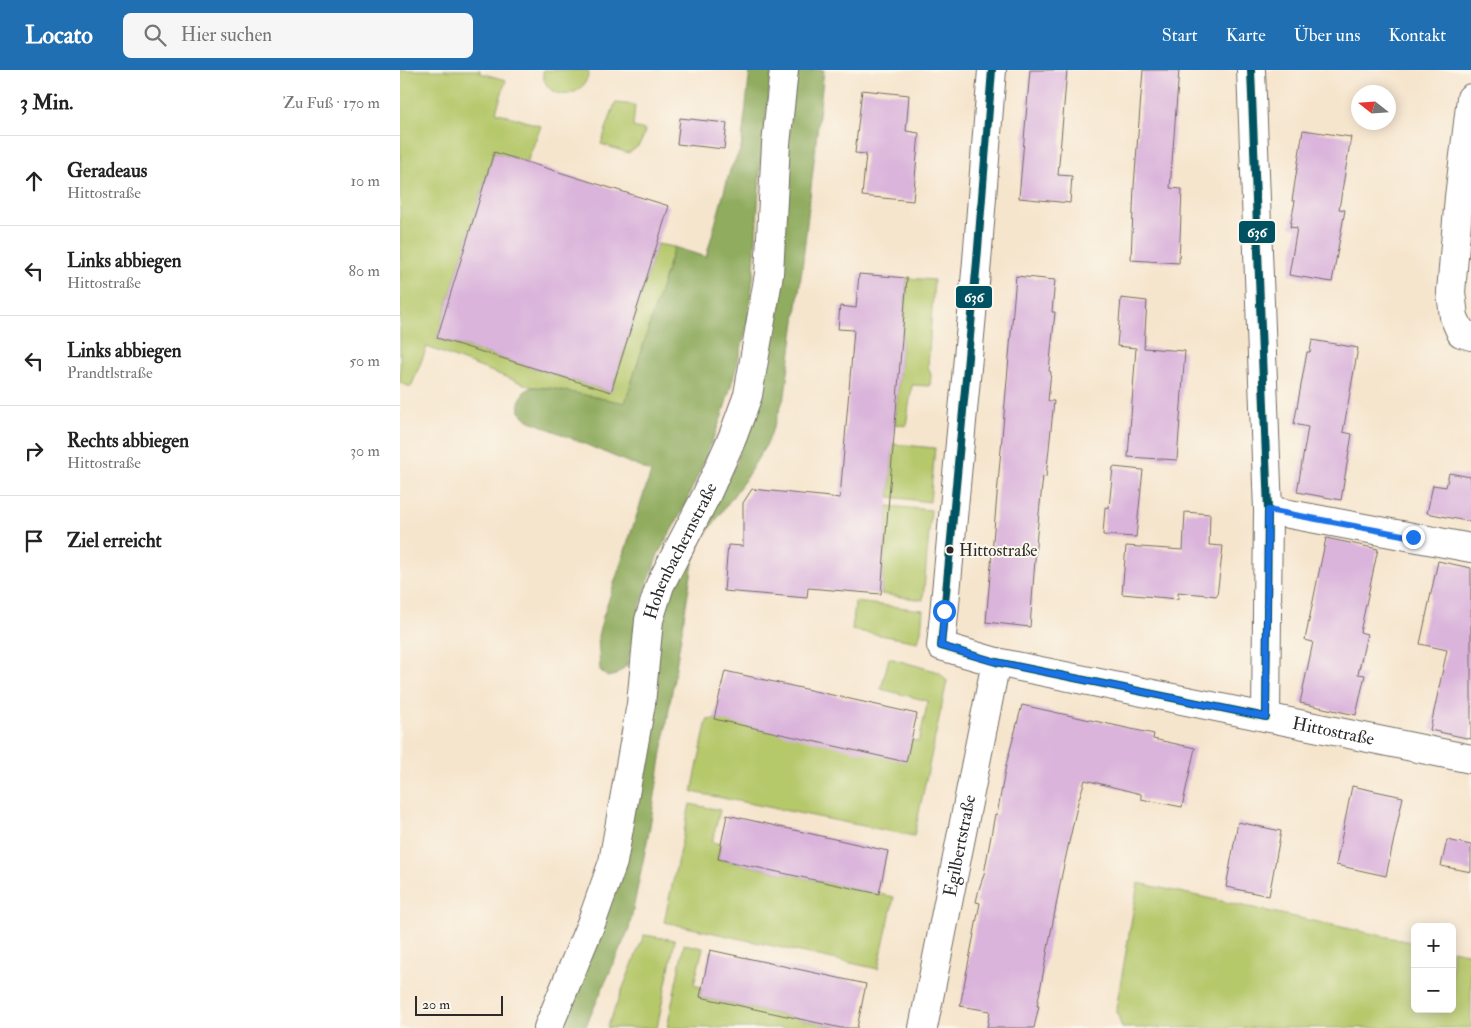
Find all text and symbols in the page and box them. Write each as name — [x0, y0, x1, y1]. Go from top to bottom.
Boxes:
search box — [123, 13, 473, 58]
text: Locato — [25, 20, 93, 51]
icon: search — [141, 21, 169, 49]
text: Hier suchen — [181, 23, 272, 47]
text: Start — [1162, 24, 1198, 47]
text: Karte — [1226, 24, 1266, 47]
text: Über uns — [1294, 24, 1360, 47]
text: Kontakt — [1388, 24, 1446, 47]
north arrow — [1351, 85, 1396, 130]
text: 3 Min. — [20, 89, 73, 116]
text: Zu Fuß · 170 m — [283, 93, 380, 113]
text: Geradeaus — [67, 159, 147, 183]
icon: ahead — [20, 167, 48, 195]
text: 10 m — [350, 171, 380, 191]
text: Hittostraße — [67, 183, 141, 203]
line badge: 636 — [1238, 220, 1276, 244]
text: 636 — [1247, 224, 1268, 241]
text: Links abbiegen — [67, 249, 181, 273]
icon: left — [20, 257, 48, 285]
text: 80 m — [349, 261, 380, 281]
text: Hittostraße — [67, 273, 141, 293]
line badge: 636 — [955, 285, 993, 309]
text: 636 — [964, 289, 985, 306]
text: Links abbiegen — [67, 339, 181, 363]
icon: left — [20, 347, 48, 375]
text: 50 m — [349, 351, 380, 371]
text: Prandtlstraße — [67, 363, 153, 383]
text: Rechts abbiegen — [67, 429, 189, 453]
icon: right — [20, 437, 48, 465]
text: 30 m — [350, 441, 380, 461]
text: Hittostraße — [67, 453, 141, 473]
street label: Hohenbachernstraße — [639, 479, 723, 622]
route end — [1402, 526, 1425, 549]
icon: arrive — [20, 527, 48, 555]
text: Ziel erreicht — [67, 529, 162, 553]
place label: Hittostraße — [959, 540, 1037, 561]
marker: Hittostraße — [945, 545, 955, 555]
route start — [933, 600, 956, 623]
street label: Hittostraße — [1290, 712, 1377, 751]
street label: Egilbertstraße — [938, 792, 981, 899]
map controls — [1411, 923, 1456, 1013]
button: + — [1411, 923, 1456, 968]
button: − — [1411, 968, 1456, 1013]
scale bar — [415, 993, 502, 1016]
text: 20 m — [422, 996, 450, 1013]

